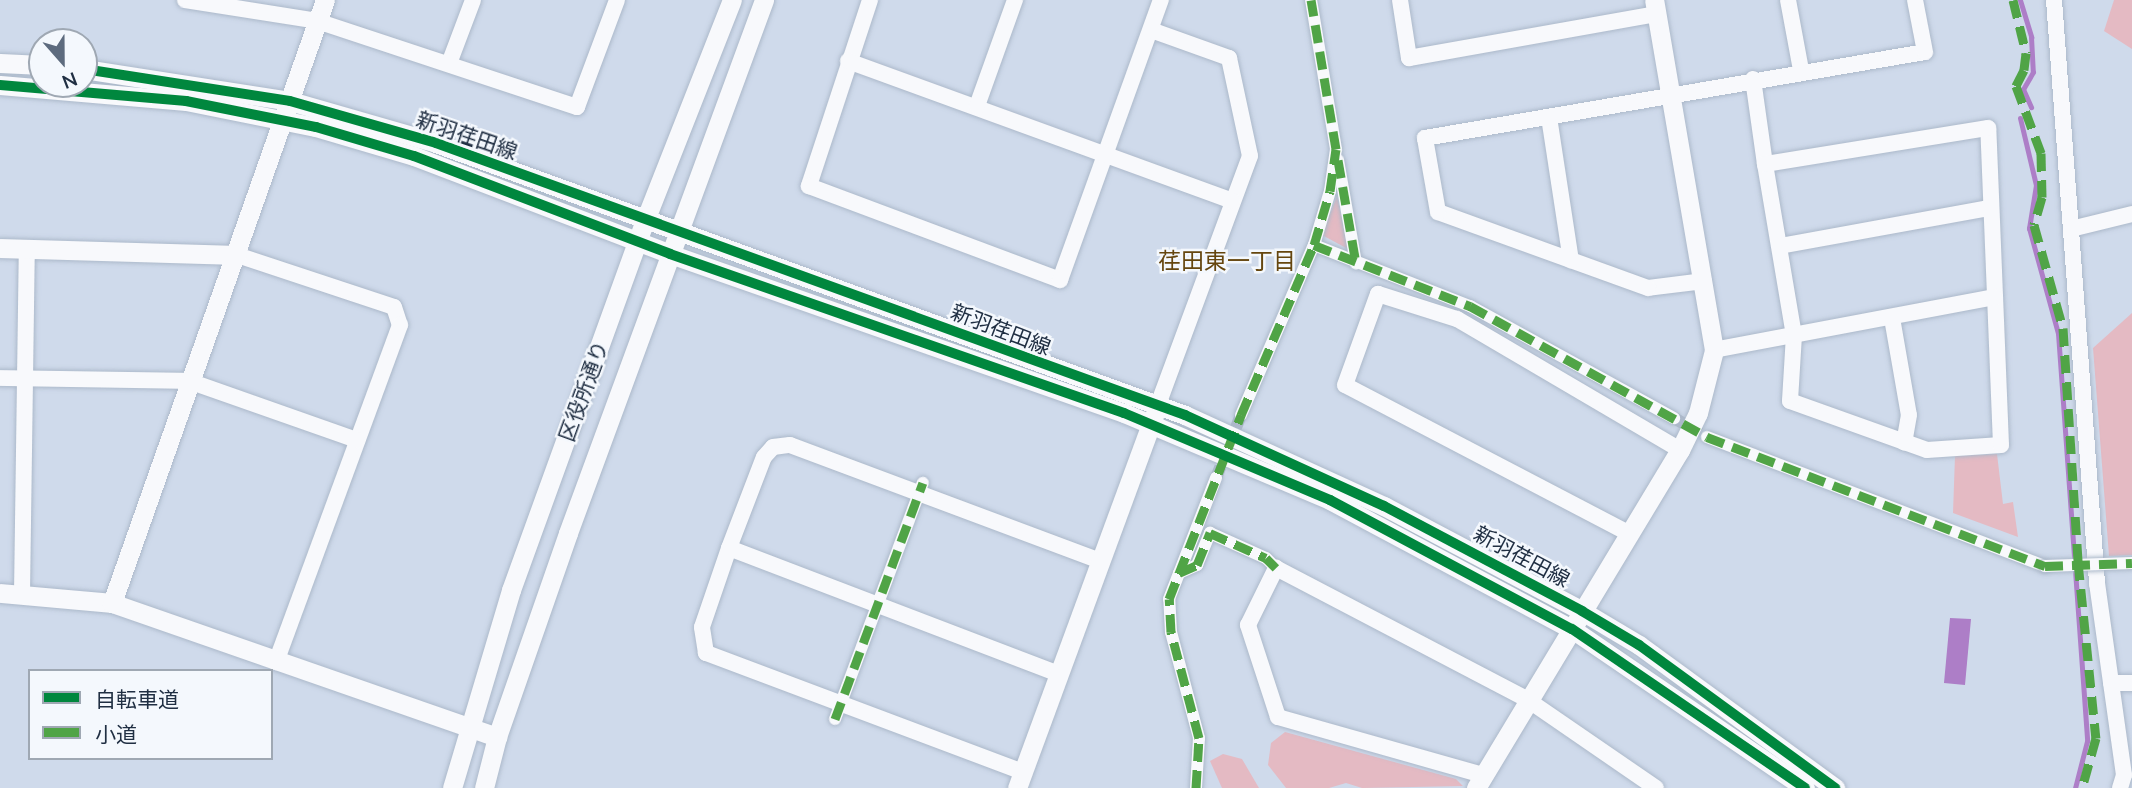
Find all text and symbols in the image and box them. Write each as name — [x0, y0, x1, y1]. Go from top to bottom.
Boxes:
north arrow — [28, 28, 98, 98]
text: N — [59, 67, 81, 95]
street label: 新羽荏田線 — [413, 106, 521, 164]
district label: 荏田東一丁目 — [1158, 247, 1296, 275]
street label: 新羽荏田線 — [947, 298, 1055, 360]
street label: 区役所通り — [553, 337, 613, 445]
street label: 新羽荏田線 — [1470, 520, 1574, 592]
legend — [28, 669, 273, 760]
text: 自転車道 — [95, 686, 179, 712]
text: 小道 — [95, 721, 137, 747]

